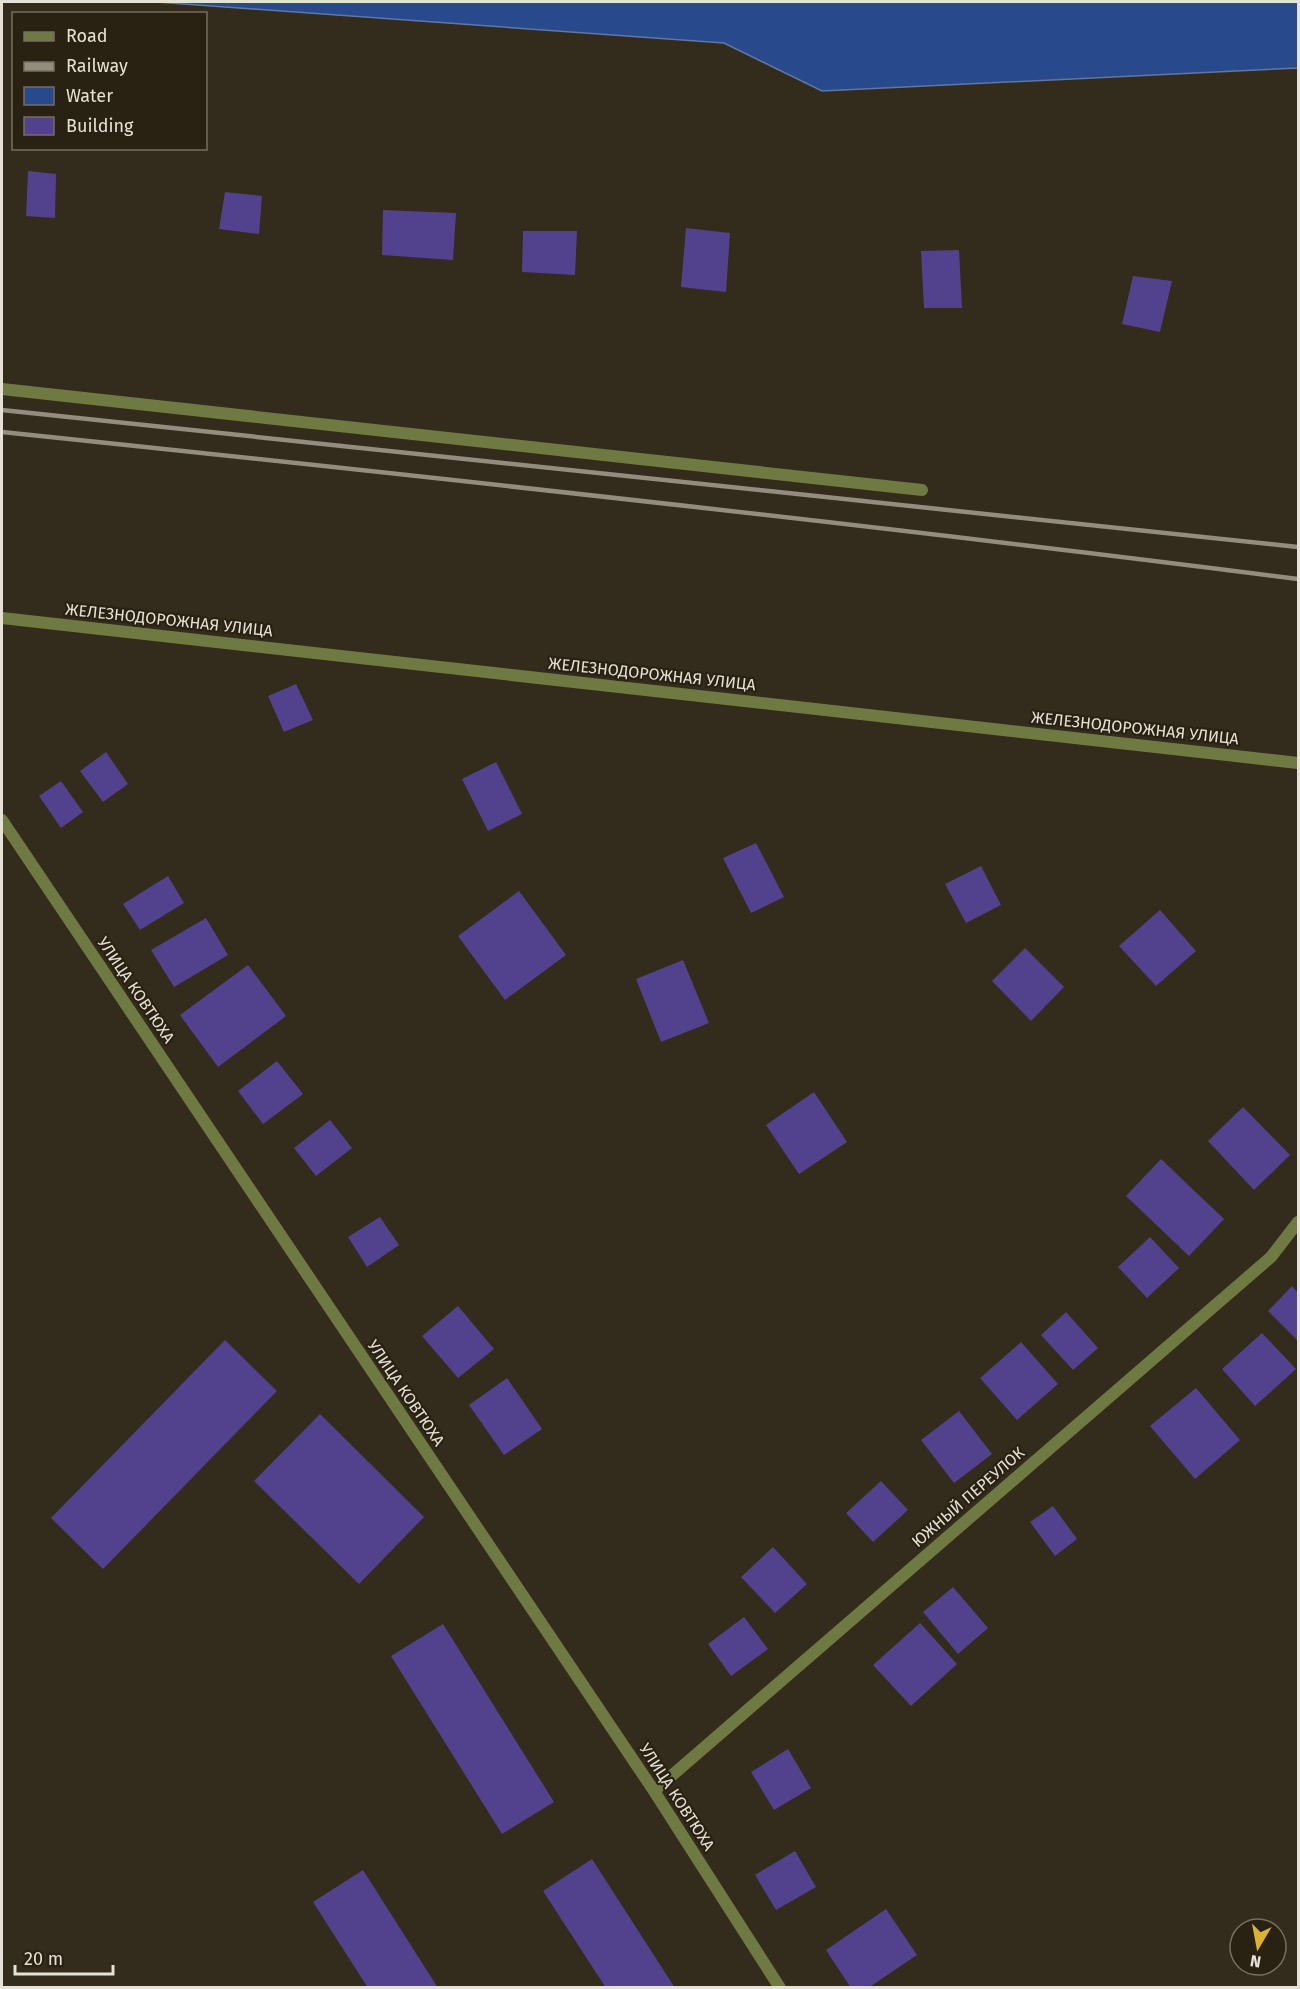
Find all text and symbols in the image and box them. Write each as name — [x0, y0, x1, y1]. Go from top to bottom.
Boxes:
legend — [12, 12, 207, 150]
text: Road — [66, 25, 108, 47]
text: Railway — [66, 55, 128, 77]
text: Water — [66, 85, 113, 107]
text: Building — [66, 115, 134, 137]
street label: ЖЕЛЕЗНОДОРОЖНАЯ УЛИЦА — [64, 600, 274, 640]
street label: ЖЕЛЕЗНОДОРОЖНАЯ УЛИЦА — [547, 654, 757, 694]
street label: ЖЕЛЕЗНОДОРОЖНАЯ УЛИЦА — [1030, 708, 1240, 748]
street label: УЛИЦА КОВТЮХА — [94, 933, 179, 1047]
street label: УЛИЦА КОВТЮХА — [364, 1336, 449, 1450]
street label: ЮЖНЫЙ ПЕРЕУЛОК — [908, 1443, 1029, 1551]
street label: УЛИЦА КОВТЮХА — [635, 1740, 719, 1855]
north arrow — [1228, 1917, 1288, 1977]
scale bar — [15, 1938, 112, 1976]
text: 20 m — [24, 1948, 63, 1970]
text: N — [1249, 1951, 1262, 1972]

